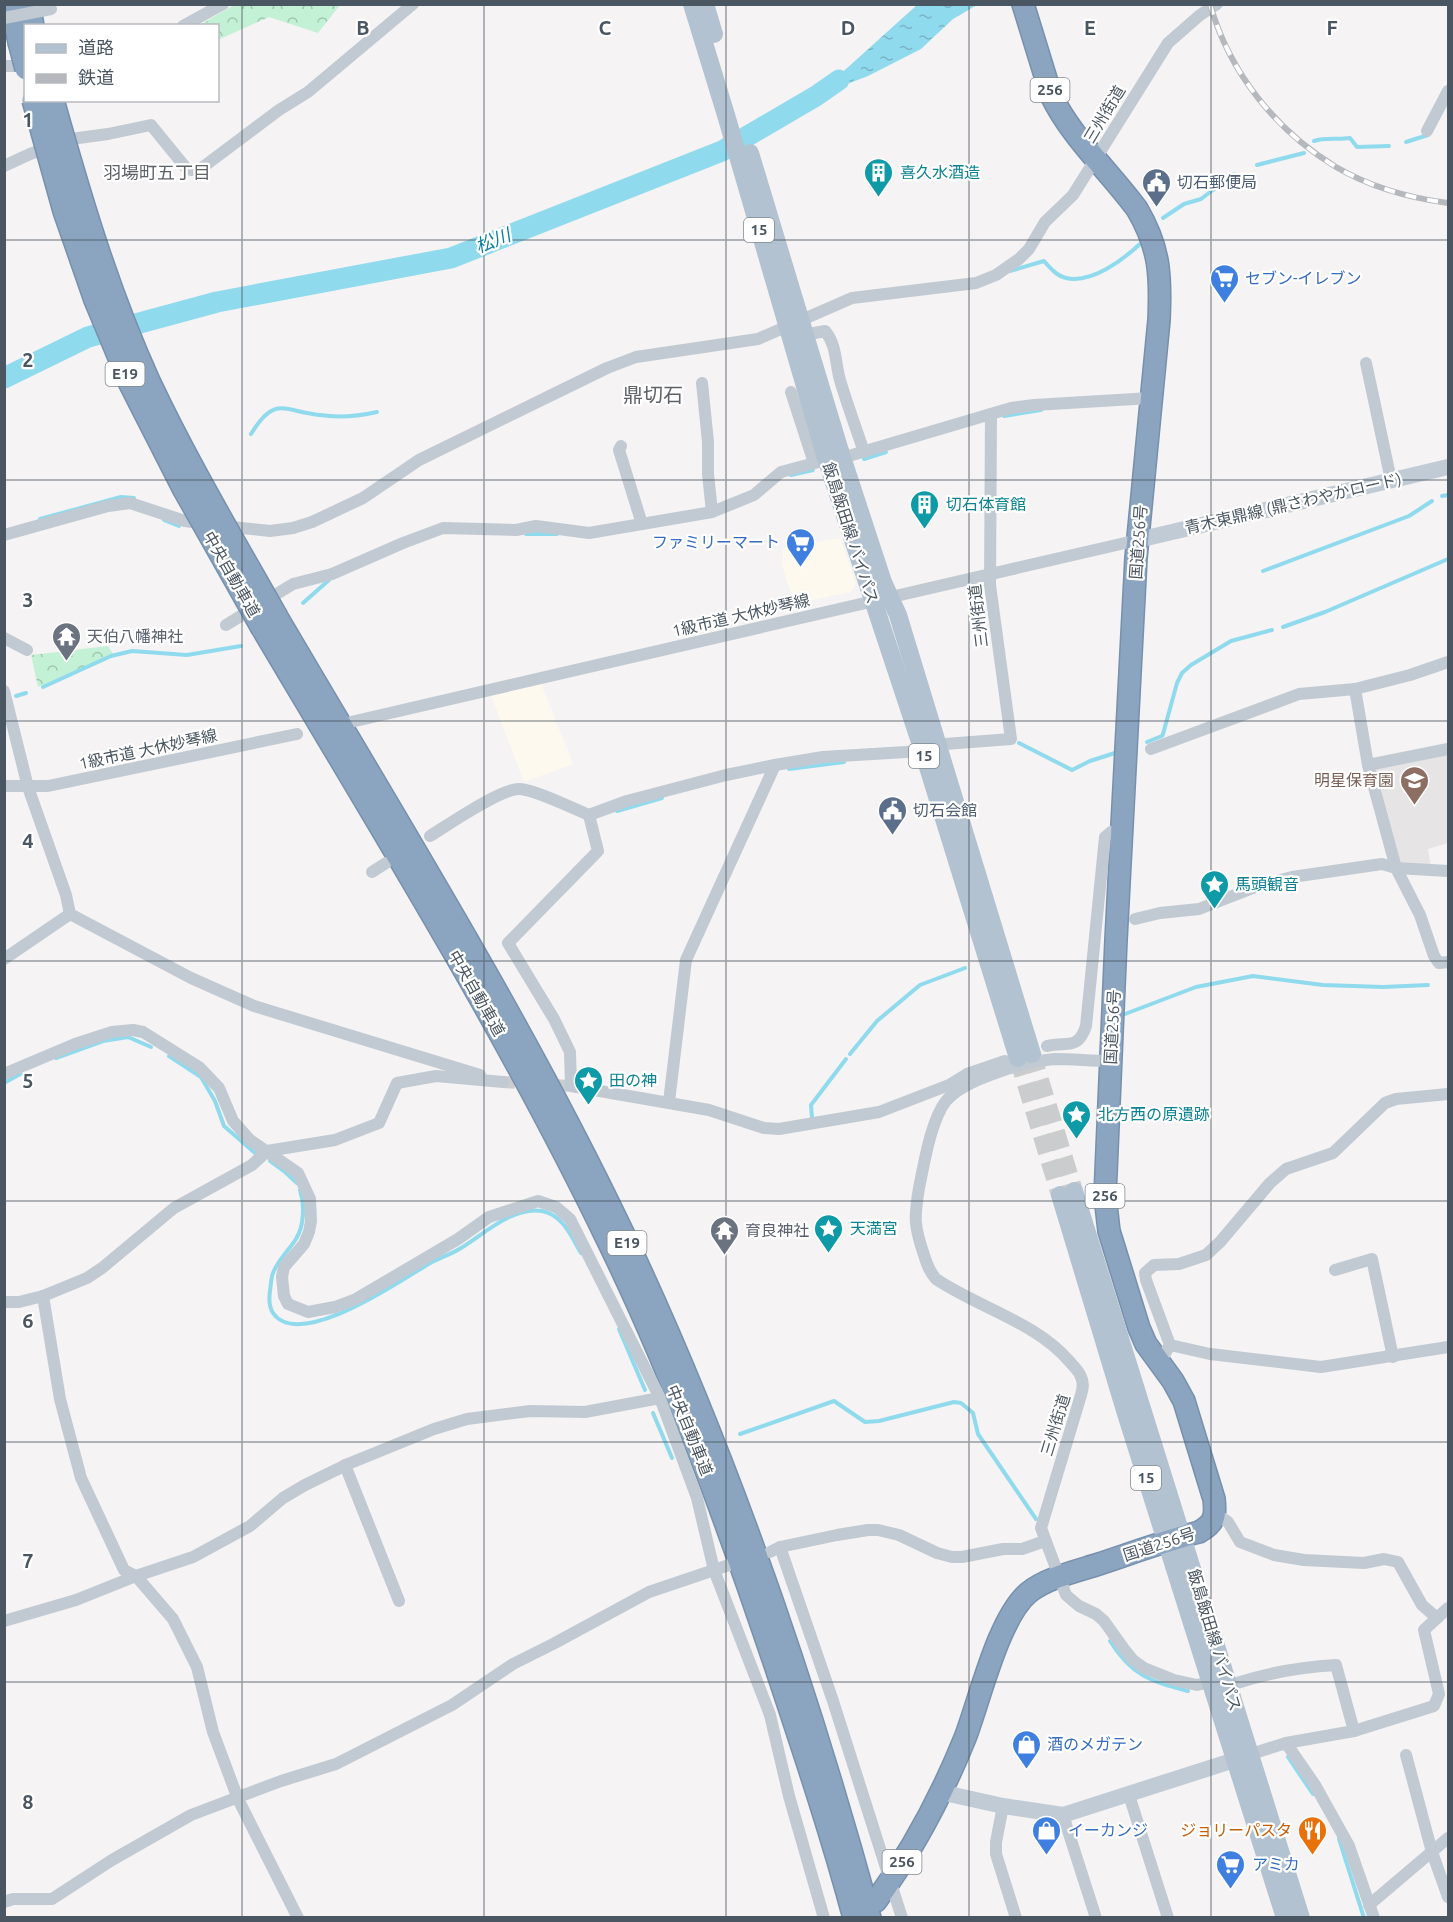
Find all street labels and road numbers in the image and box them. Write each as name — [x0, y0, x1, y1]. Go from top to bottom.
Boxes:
road number: 256 — [1030, 78, 1070, 102]
street label: 三州街道 — [1080, 82, 1128, 146]
road number: 15 — [744, 218, 774, 242]
road number: E19 — [106, 362, 144, 386]
street label: 飯島飯田線 バイパス — [820, 460, 882, 606]
street label: 青木東鼎線 (鼎さわやかロード) — [1183, 469, 1403, 538]
street label: 国道256号 — [1126, 504, 1150, 580]
street label: 中央自動車道 — [200, 528, 264, 620]
street label: 三州街道 — [965, 583, 991, 649]
street label: 1級市道 大休妙琴線 — [670, 590, 812, 640]
street label: 1級市道 大休妙琴線 — [77, 726, 219, 772]
road number: 15 — [909, 744, 939, 768]
street label: 中央自動車道 — [445, 947, 509, 1039]
street label: 国道256号 — [1101, 989, 1123, 1065]
road number: 256 — [1086, 1184, 1124, 1208]
road number: E19 — [608, 1231, 646, 1255]
street label: 中央自動車道 — [664, 1382, 716, 1478]
street label: 三州街道 — [1037, 1392, 1073, 1458]
road number: 15 — [1131, 1466, 1161, 1490]
street label: 国道256号 — [1121, 1524, 1197, 1564]
street label: 飯島飯田線 バイパス — [1185, 1567, 1245, 1713]
road number: 256 — [882, 1850, 922, 1874]

